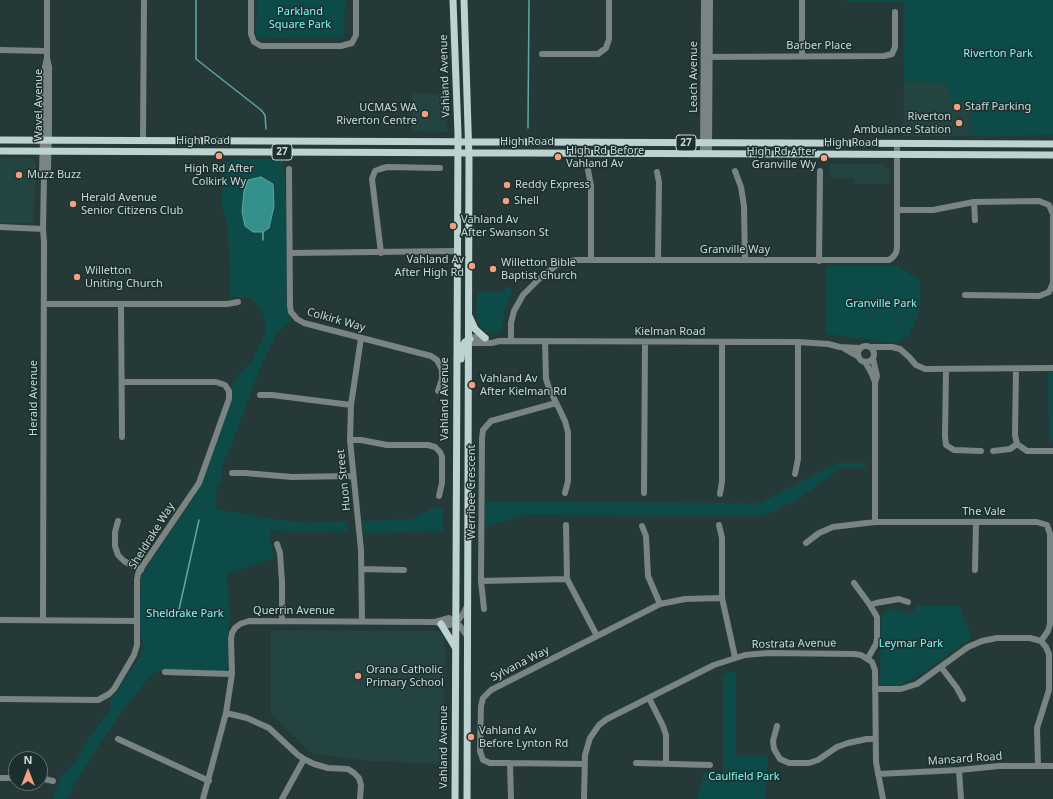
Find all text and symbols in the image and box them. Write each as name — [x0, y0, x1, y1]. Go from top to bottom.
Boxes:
park label: Parkland Square Park — [269, 5, 331, 31]
street label: Vahland Avenue — [437, 34, 453, 118]
street label: Barber Place — [786, 39, 852, 53]
street label: Leach Avenue — [687, 41, 701, 113]
park label: Riverton Park — [963, 47, 1033, 61]
street label: Wavel Avenue — [32, 69, 46, 141]
place label: Staff Parking — [965, 100, 1031, 114]
place label: UCMAS WA Riverton Centre — [336, 101, 417, 127]
marker: Staff Parking — [952, 102, 962, 112]
marker: UCMAS WA Riverton Centre — [420, 109, 430, 119]
place label: Riverton Ambulance Station — [854, 110, 951, 136]
marker: Riverton Ambulance Station — [954, 118, 964, 128]
street label: High Road — [176, 134, 230, 148]
street label: High Road — [500, 135, 554, 149]
road number: 27 — [676, 135, 696, 151]
street label: High Road — [824, 136, 878, 150]
road number: 27 — [272, 144, 292, 160]
place label: High Rd Before Vahland Av — [566, 144, 644, 170]
place label: High Rd After Granville Wy — [747, 145, 816, 171]
marker: High Rd After Colkirk Wy — [214, 151, 224, 161]
marker: High Rd Before Vahland Av — [553, 152, 563, 162]
marker: High Rd After Granville Wy — [819, 153, 829, 163]
place label: High Rd After Colkirk Wy — [184, 162, 254, 188]
place label: Muzz Buzz — [27, 168, 81, 182]
marker: Muzz Buzz — [14, 170, 24, 180]
place label: Reddy Express — [515, 178, 590, 192]
marker: Reddy Express — [502, 180, 512, 190]
place label: Herald Avenue Senior Citizens Club — [81, 191, 183, 217]
place label: Shell — [514, 194, 539, 208]
marker: Shell — [501, 196, 511, 206]
marker: Herald Avenue Senior Citizens Club — [68, 199, 78, 209]
place label: Vahland Av After Swanson St — [461, 213, 549, 239]
marker: Vahland Av After Swanson St — [448, 221, 458, 231]
street label: Granville Way — [700, 243, 770, 257]
place label: Vahland Av After High Rd — [395, 253, 464, 279]
place label: Willetton Bible Baptist Church — [501, 256, 577, 282]
marker: Vahland Av After High Rd — [467, 261, 477, 271]
place label: Willetton Uniting Church — [85, 264, 163, 290]
marker: Willetton Bible Baptist Church — [488, 264, 498, 274]
marker: Willetton Uniting Church — [72, 272, 82, 282]
park label: Granville Park — [845, 297, 917, 311]
street label: Colkirk Way — [305, 305, 367, 335]
street label: Kielman Road — [634, 325, 706, 339]
street label: Vahland Avenue — [438, 357, 452, 441]
street label: Herald Avenue — [27, 360, 41, 436]
place label: Vahland Av After Kielman Rd — [480, 372, 567, 398]
marker: Vahland Av After Kielman Rd — [467, 380, 477, 390]
street label: Werribee Crescent — [465, 444, 479, 540]
street label: Huon Street — [334, 448, 354, 512]
street label: Sheldrake Way — [126, 500, 178, 572]
street label: The Vale — [962, 505, 1006, 519]
street label: Querrin Avenue — [253, 604, 335, 618]
park label: Sheldrake Park — [146, 607, 224, 621]
street label: Rostrata Avenue — [751, 637, 837, 651]
park label: Leymar Park — [879, 637, 943, 651]
street label: Sylvana Way — [489, 644, 551, 684]
place label: Orana Catholic Primary School — [366, 663, 444, 689]
marker: Orana Catholic Primary School — [353, 671, 363, 681]
street label: Vahland Avenue — [437, 705, 451, 789]
place label: Vahland Av Before Lynton Rd — [479, 724, 568, 750]
marker: Vahland Av Before Lynton Rd — [466, 732, 476, 742]
street label: Mansard Road — [927, 750, 1003, 768]
north arrow — [8, 751, 48, 791]
text: N — [24, 752, 32, 767]
park label: Caulfield Park — [708, 770, 780, 784]

